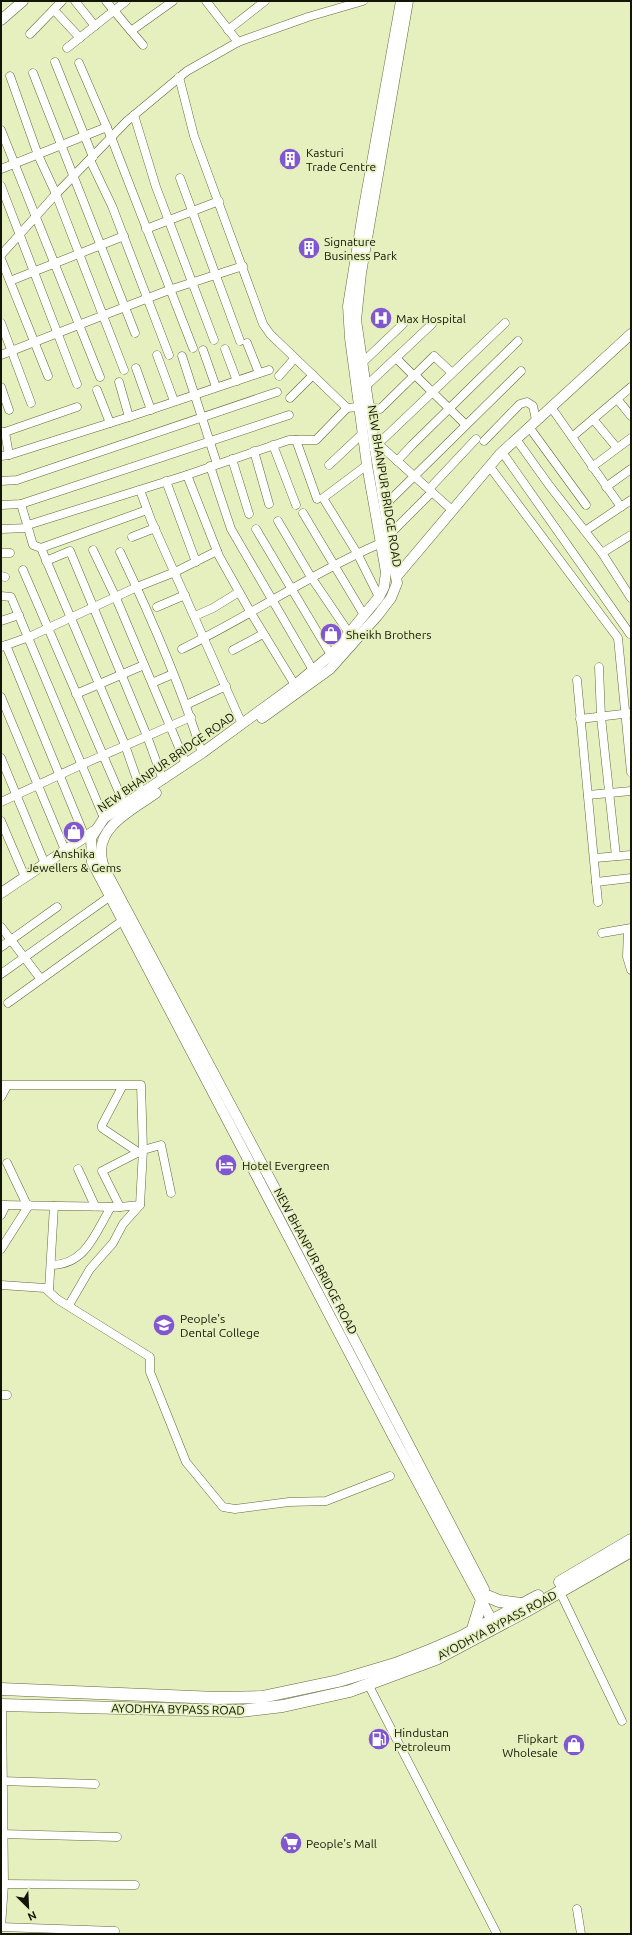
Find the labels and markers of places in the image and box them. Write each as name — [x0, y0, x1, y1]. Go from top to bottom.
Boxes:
building icon: Kasturi Trade Centre — [277, 146, 303, 172]
place label: Kasturi Trade Centre — [306, 146, 376, 173]
building icon: Signature Business Park — [296, 235, 322, 261]
place label: Signature Business Park — [324, 235, 397, 262]
hospital icon: Max Hospital — [368, 305, 394, 331]
place label: Max Hospital — [396, 312, 466, 325]
shop icon: Sheikh Brothers — [318, 621, 344, 647]
place label: Sheikh Brothers — [346, 628, 431, 641]
shop icon: Anshika Jewellers & Gems — [61, 819, 87, 845]
place label: Anshika Jewellers & Gems — [27, 847, 121, 874]
hotel icon: Hotel Evergreen — [213, 1152, 239, 1178]
place label: Hotel Evergreen — [242, 1159, 330, 1172]
school or university icon: People's Dental College — [151, 1312, 177, 1338]
place label: People's Dental College — [180, 1312, 260, 1339]
fuel station icon: Hindustan Petroleum — [366, 1726, 392, 1752]
place label: Hindustan Petroleum — [394, 1726, 451, 1753]
place label: Flipkart Wholesale — [502, 1732, 558, 1759]
shop icon: Flipkart Wholesale — [561, 1732, 587, 1758]
supermarket icon: People's Mall — [278, 1830, 304, 1856]
place label: People's Mall — [306, 1837, 377, 1850]

